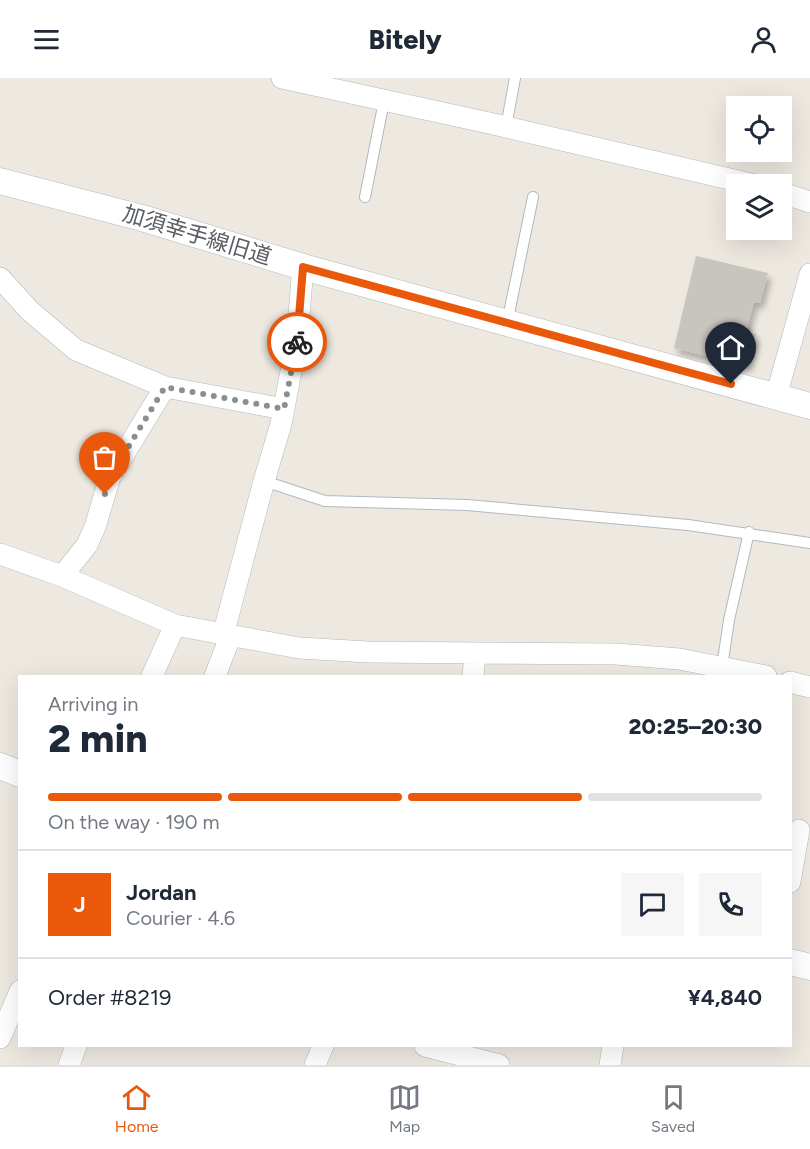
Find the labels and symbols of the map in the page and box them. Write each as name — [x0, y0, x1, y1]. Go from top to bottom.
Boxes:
street label: 加須幸手線旧道 — [119, 200, 275, 270]
courier — [267, 312, 327, 372]
pin — [705, 322, 756, 384]
pin — [79, 432, 130, 494]

